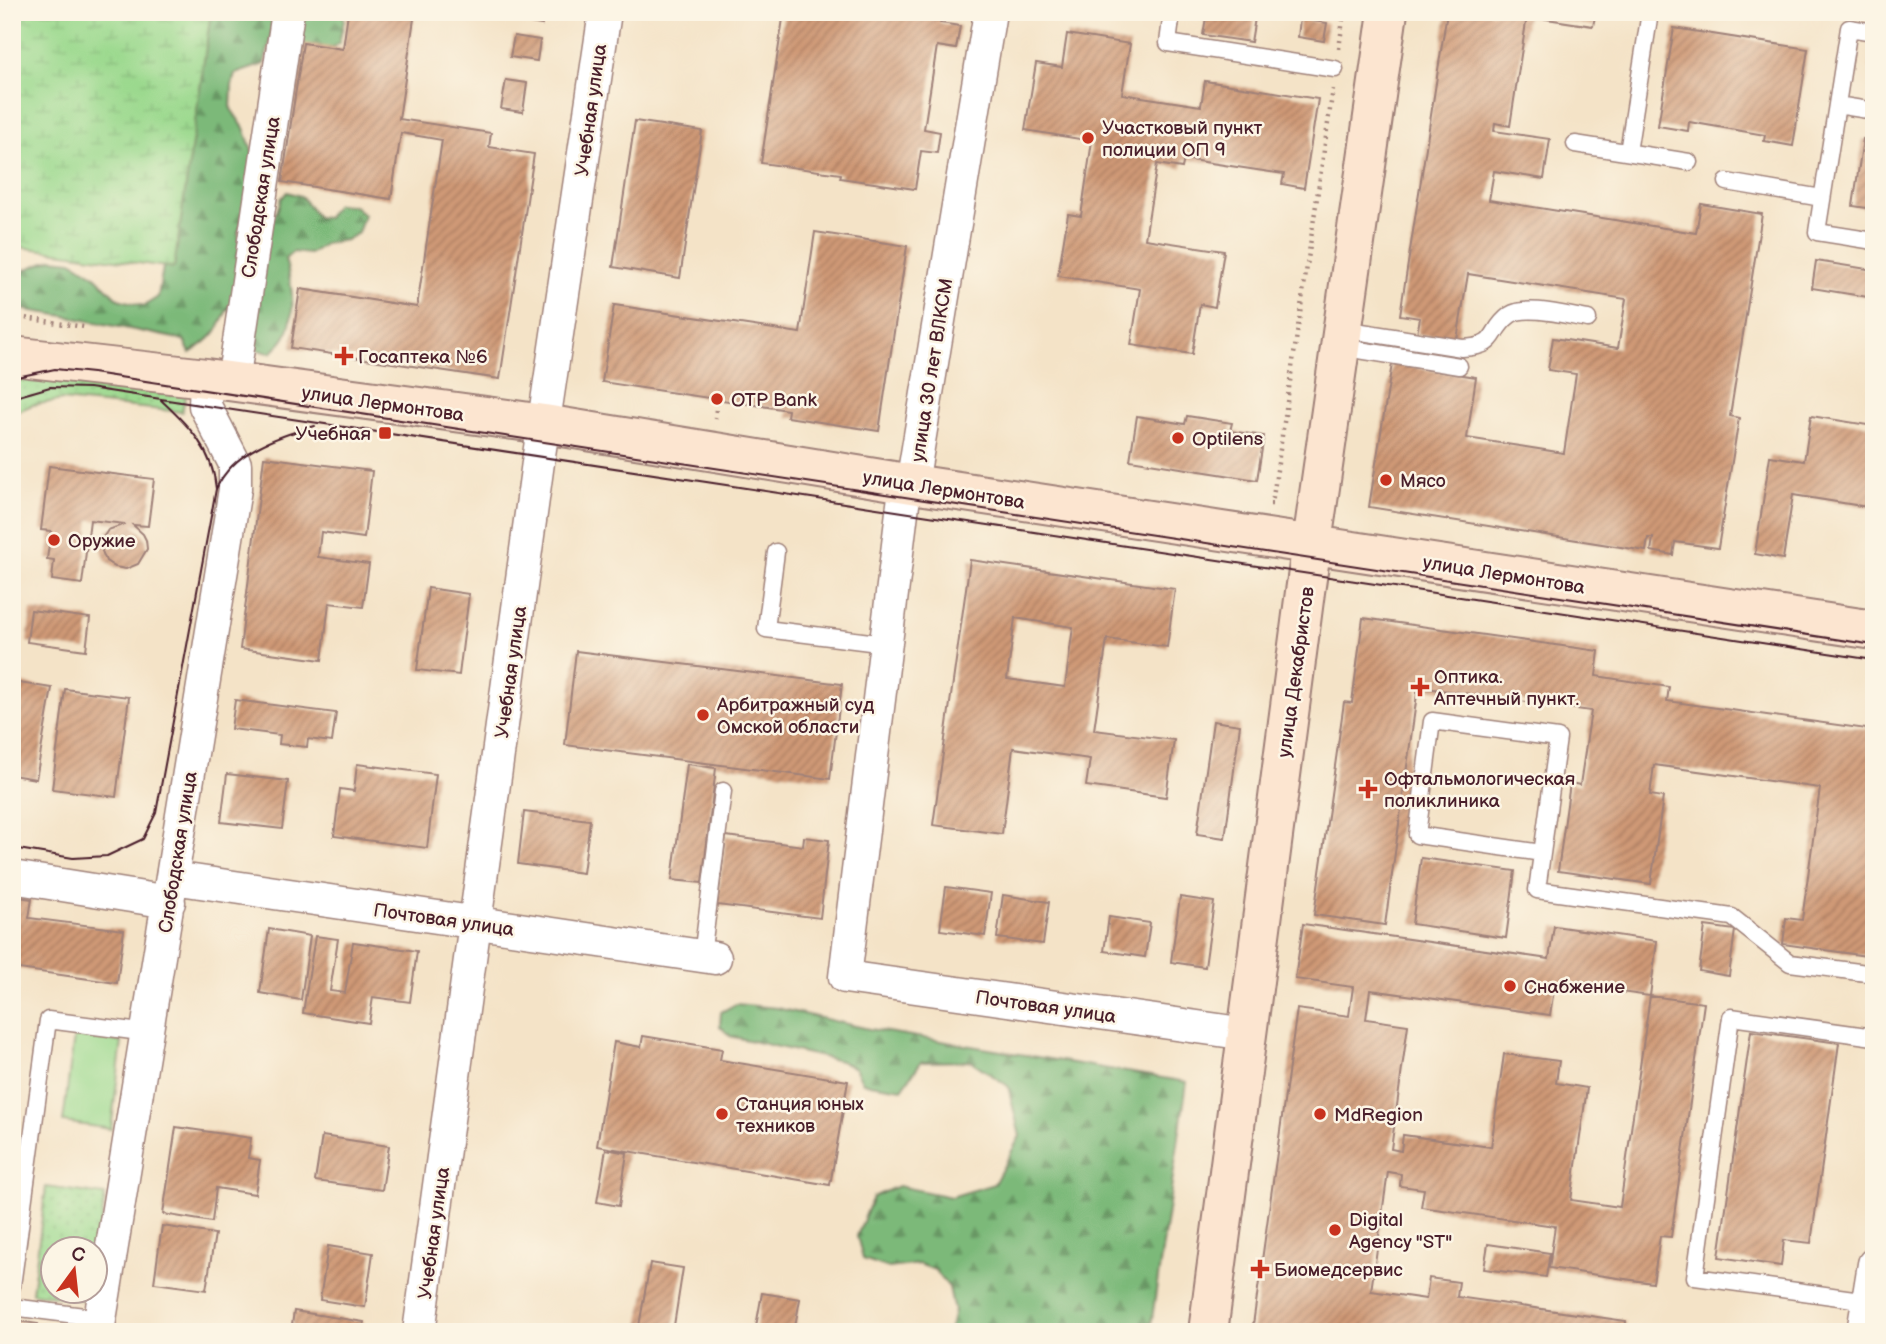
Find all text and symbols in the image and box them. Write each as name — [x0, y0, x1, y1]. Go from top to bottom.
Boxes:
street label: Учебная улица — [571, 43, 612, 178]
street label: Слободская улица — [237, 115, 286, 280]
place label: Участковый пункт полиции ОП 9 — [1102, 117, 1263, 162]
marker: Участковый пункт полиции ОП 9 — [1080, 130, 1096, 146]
street label: улица 30 лет ВЛКСМ — [907, 277, 958, 464]
place label: Госаптека №6 — [358, 346, 488, 369]
marker: Госаптека №6 — [336, 348, 352, 364]
street label: улица Лермонтова — [300, 382, 466, 427]
place label: OTP Bank — [731, 389, 818, 412]
marker: OTP Bank — [709, 391, 725, 407]
place label: Учебная — [295, 423, 371, 446]
marker: Учебная — [377, 425, 393, 441]
place label: Optilens — [1192, 428, 1263, 451]
marker: Optilens — [1170, 430, 1186, 446]
street label: улица Лермонтова — [861, 466, 1026, 515]
place label: Мясо — [1400, 470, 1446, 493]
marker: Мясо — [1378, 472, 1394, 488]
place label: Оружие — [68, 530, 136, 553]
marker: Оружие — [46, 532, 62, 548]
street label: улица Лермонтова — [1421, 551, 1586, 600]
street label: улица Декабристов — [1273, 585, 1320, 759]
street label: Учебная улица — [491, 605, 532, 740]
place label: Оптика. Аптечный пункт. — [1433, 666, 1579, 711]
marker: Оптика. Аптечный пункт. — [1412, 679, 1428, 695]
place label: Арбитражный суд Омской области — [716, 694, 875, 739]
marker: Арбитражный суд Омской области — [695, 707, 711, 723]
place label: Офтальмологическая поликлиника — [1384, 768, 1575, 813]
street label: Слободская улица — [154, 770, 203, 935]
marker: Офтальмологическая поликлиника — [1358, 779, 1378, 799]
street label: Почтовая улица — [372, 899, 516, 942]
place label: Снабжение — [1524, 976, 1625, 999]
marker: Снабжение — [1502, 978, 1518, 994]
street label: Почтовая улица — [974, 986, 1118, 1029]
place label: Станция юных техников — [736, 1093, 864, 1138]
place label: MdRegion — [1334, 1104, 1423, 1127]
marker: Станция юных техников — [714, 1106, 730, 1122]
marker: MdRegion — [1312, 1106, 1328, 1122]
street label: Учебная улица — [414, 1166, 455, 1301]
place label: Digital Agency "ST" — [1349, 1209, 1452, 1254]
marker: Digital Agency "ST" — [1327, 1222, 1343, 1238]
north arrow — [38, 1236, 108, 1306]
text: С — [69, 1242, 87, 1268]
place label: Биомедсервис — [1274, 1259, 1404, 1282]
marker: Биомедсервис — [1252, 1261, 1268, 1277]

